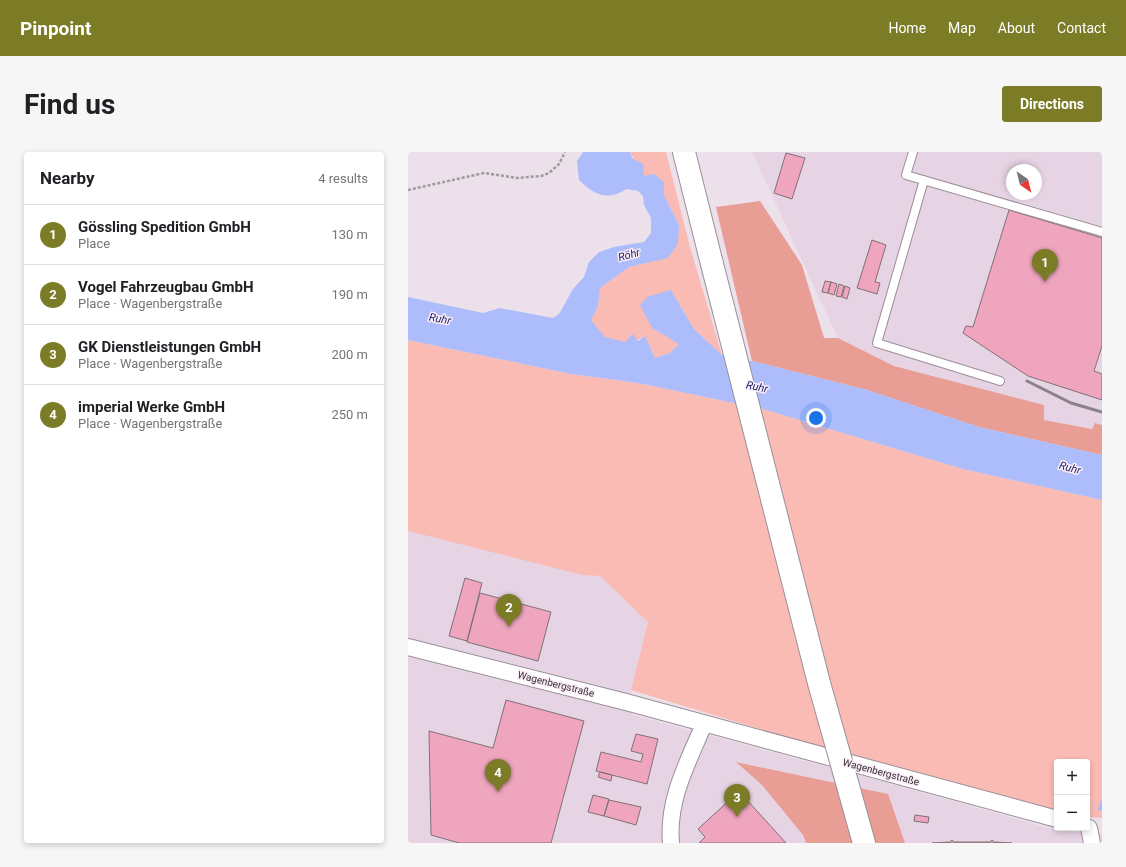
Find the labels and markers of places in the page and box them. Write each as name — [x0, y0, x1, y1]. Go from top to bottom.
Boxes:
pin: 1 — [1032, 249, 1058, 282]
pin: 2 — [496, 594, 522, 627]
pin: 4 — [485, 759, 511, 792]
pin: 3 — [724, 784, 750, 817]

